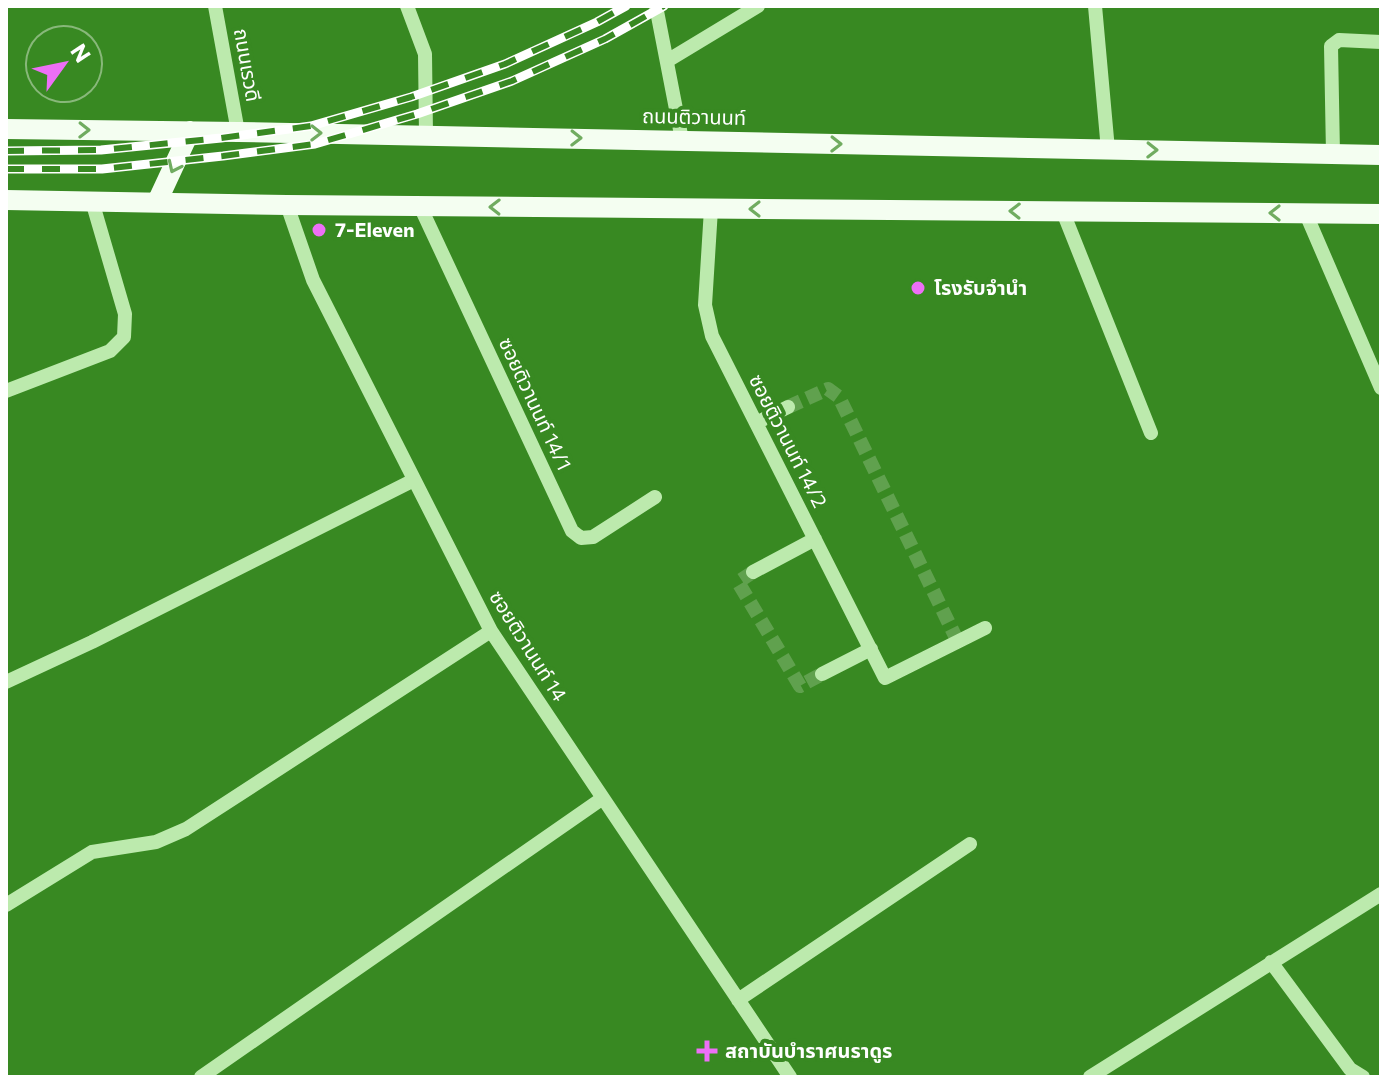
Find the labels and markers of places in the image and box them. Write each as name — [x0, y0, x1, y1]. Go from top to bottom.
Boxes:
place label: 7-Eleven — [335, 217, 415, 241]
marker: 7-Eleven — [310, 221, 328, 239]
place label: โรงรับจำนำ — [934, 275, 1027, 299]
marker: โรงรับจำนำ — [909, 279, 927, 297]
place label: สถาบันบำราศนราดูร — [725, 1038, 892, 1063]
marker: สถาบันบำราศนราดูร — [696, 1040, 718, 1062]

